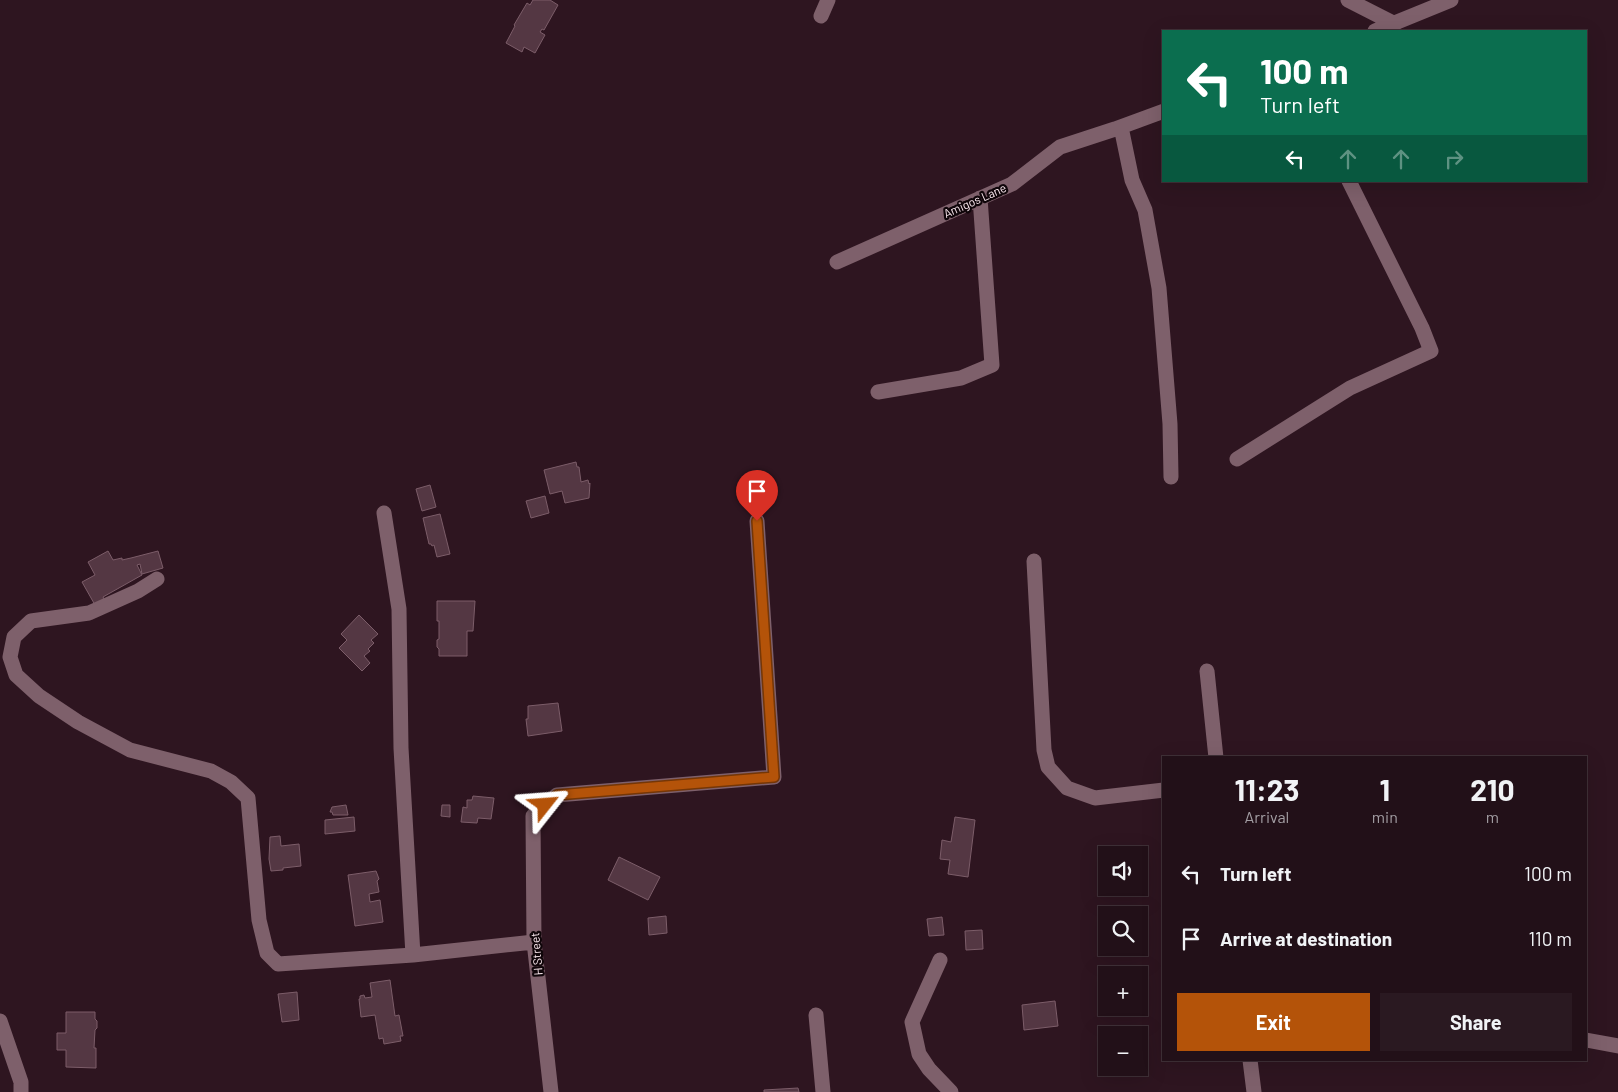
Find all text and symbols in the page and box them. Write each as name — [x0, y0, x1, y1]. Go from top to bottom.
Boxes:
text: 100 m — [1260, 49, 1349, 91]
icon: left — [1177, 50, 1242, 115]
text: Turn left — [1260, 91, 1340, 117]
icon: left — [1281, 145, 1309, 173]
icon: ahead — [1334, 145, 1362, 173]
icon: ahead — [1387, 145, 1415, 173]
icon: right — [1440, 145, 1468, 173]
street label: Amigos Lane — [941, 180, 1008, 220]
pin — [736, 470, 778, 521]
icon: arrive — [743, 477, 771, 505]
text: 11:23 — [1234, 771, 1299, 807]
text: 1 — [1379, 771, 1390, 807]
text: 210 — [1470, 771, 1515, 807]
position arrow — [518, 778, 570, 830]
text: Arrival — [1245, 807, 1289, 826]
text: min — [1372, 807, 1398, 826]
text: m — [1486, 807, 1499, 826]
map controls — [1098, 846, 1148, 1076]
button: sound — [1098, 846, 1148, 896]
icon: left — [1177, 860, 1205, 888]
text: Turn left — [1220, 862, 1291, 885]
text: 100 m — [1524, 862, 1572, 885]
button: search — [1098, 906, 1148, 956]
icon: arrive — [1177, 925, 1205, 953]
text: Arrive at destination — [1220, 927, 1392, 950]
text: 110 m — [1528, 927, 1572, 950]
street label: H Street — [527, 932, 545, 976]
button: + — [1098, 966, 1148, 1016]
button: Exit — [1177, 993, 1370, 1051]
button: Share — [1380, 993, 1572, 1051]
button: − — [1098, 1026, 1148, 1076]

